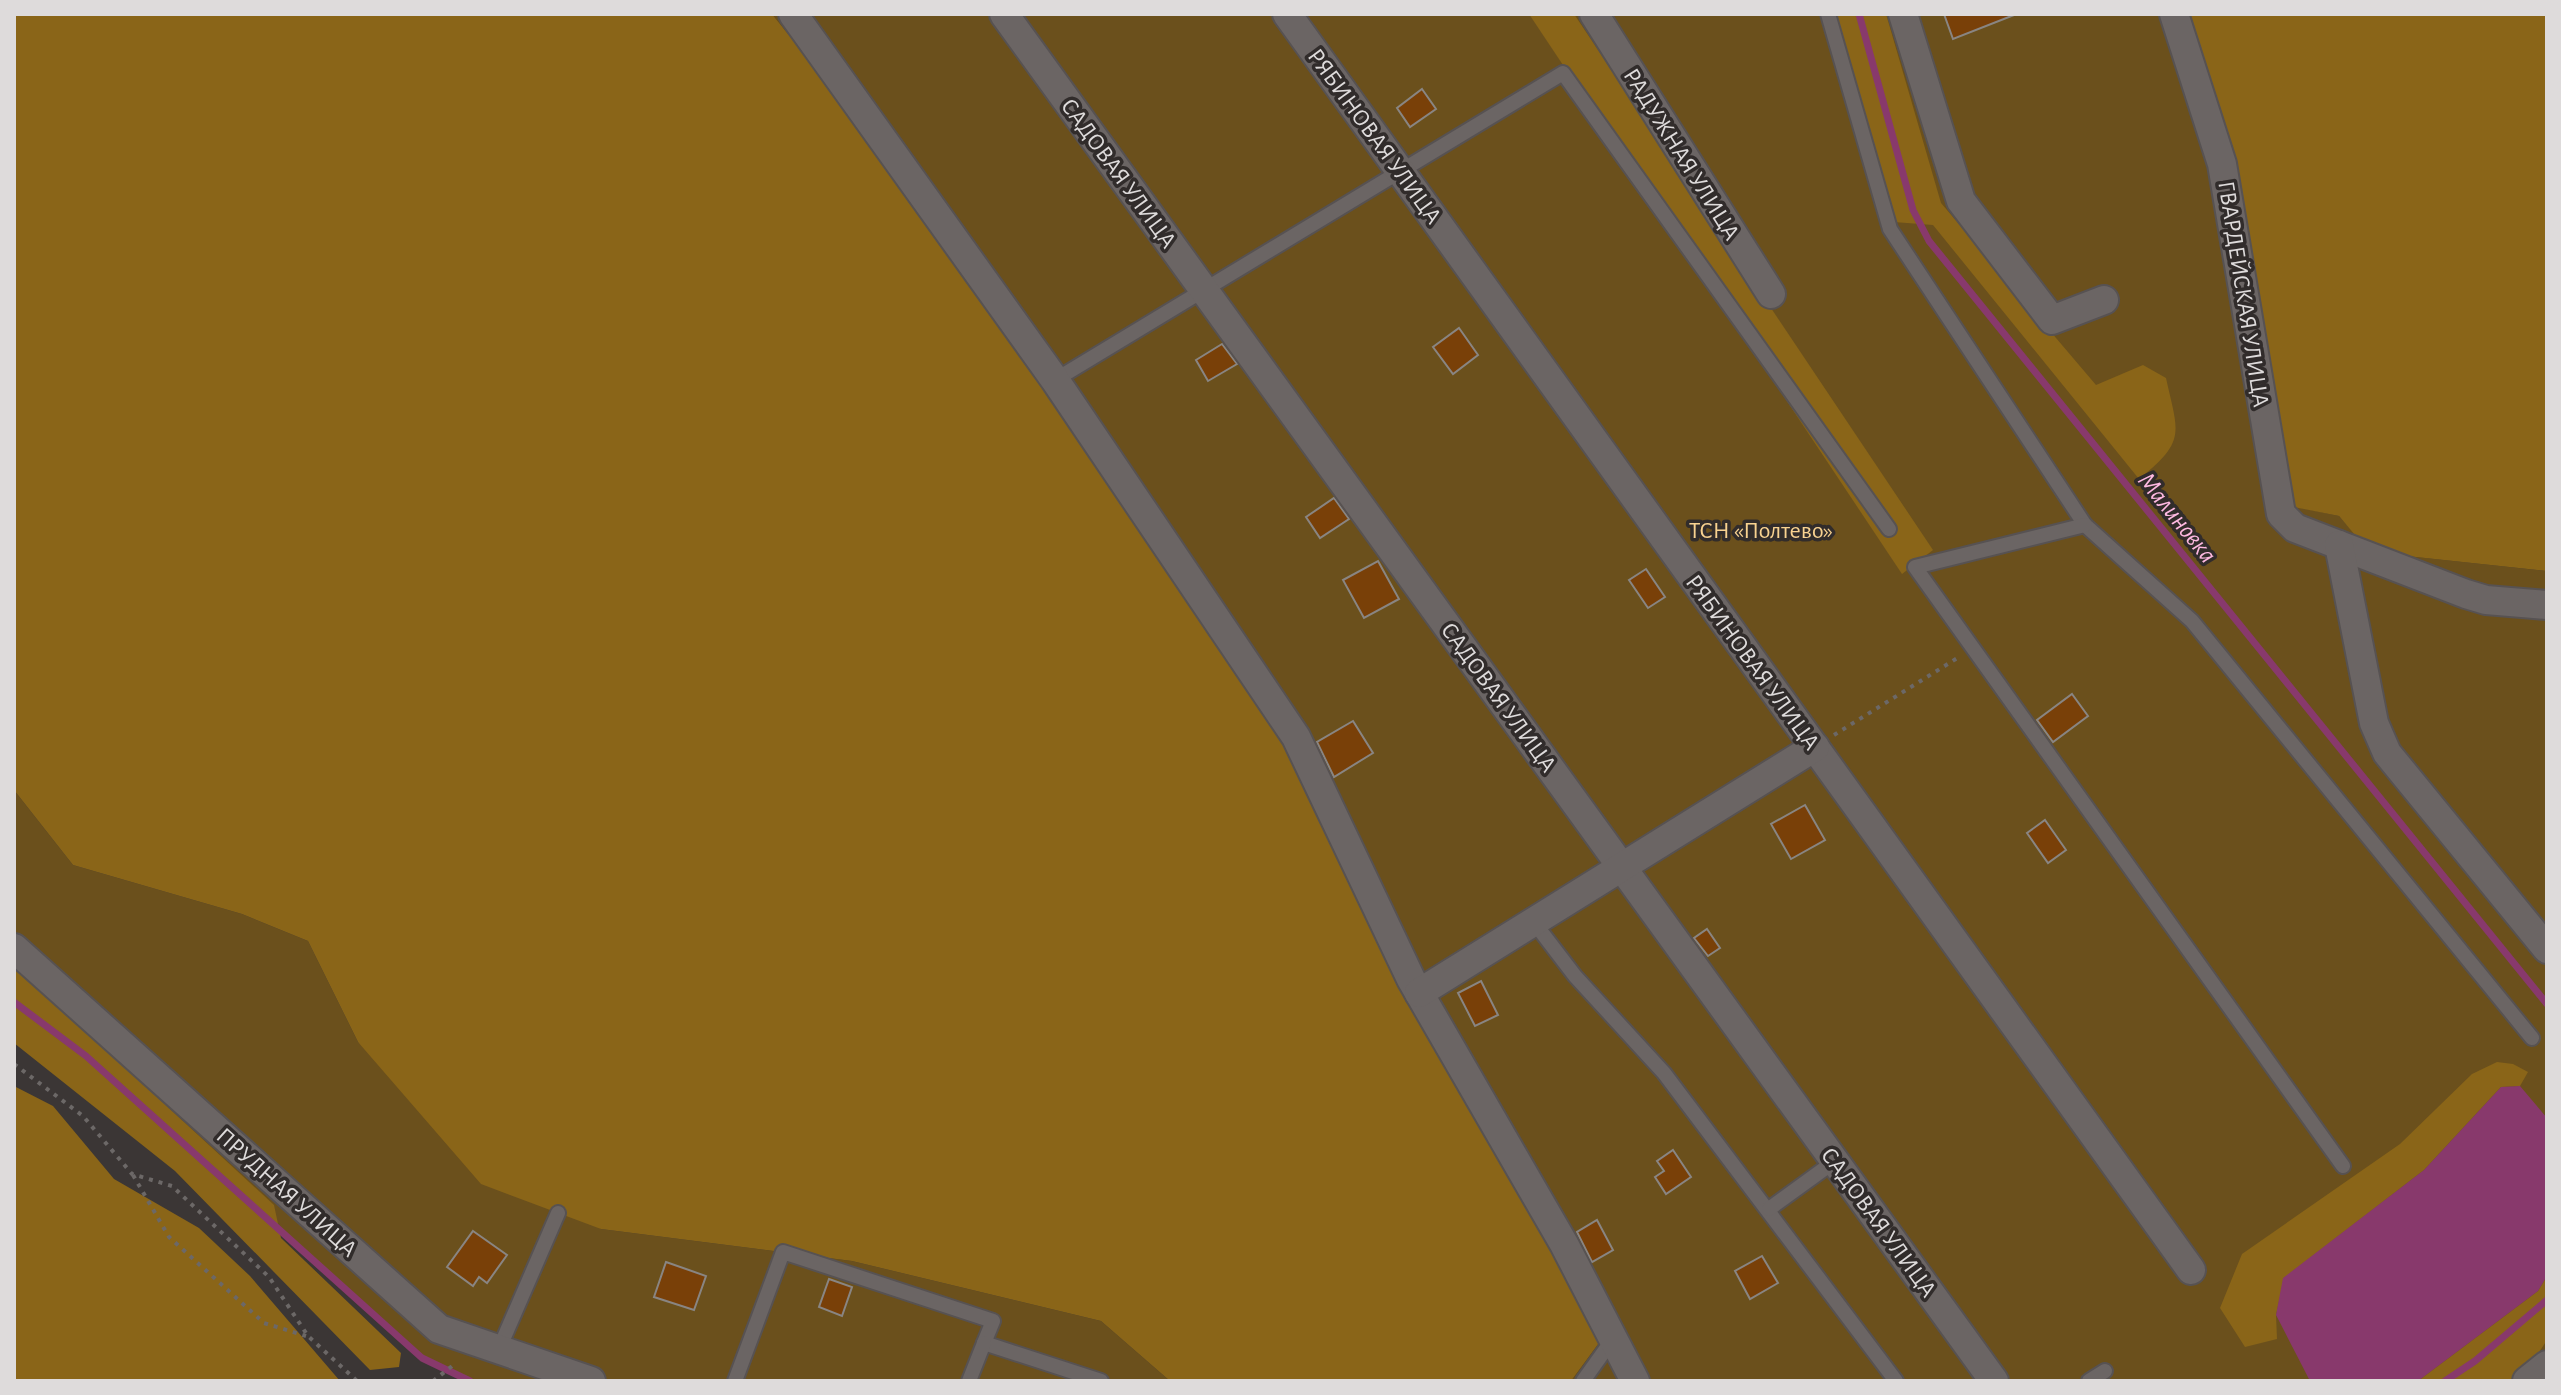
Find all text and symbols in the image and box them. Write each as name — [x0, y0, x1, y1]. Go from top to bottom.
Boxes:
street label: РЯБИНОВАЯ УЛИЦА — [1303, 45, 1446, 229]
street label: РАДУЖНАЯ УЛИЦА — [1619, 64, 1744, 245]
street label: САДОВАЯ УЛИЦА — [1056, 94, 1180, 253]
street label: ГВАРДЕЙСКАЯ УЛИЦА — [2213, 179, 2273, 409]
water label: Малиновка — [2133, 467, 2221, 568]
park label: ТСН «Полтево» — [1689, 519, 1833, 543]
street label: РЯБИНОВАЯ УЛИЦА — [1681, 571, 1824, 755]
street label: САДОВАЯ УЛИЦА — [1436, 618, 1560, 777]
street label: ПРУДНАЯ УЛИЦА — [211, 1124, 361, 1262]
street label: САДОВАЯ УЛИЦА — [1816, 1143, 1940, 1302]

